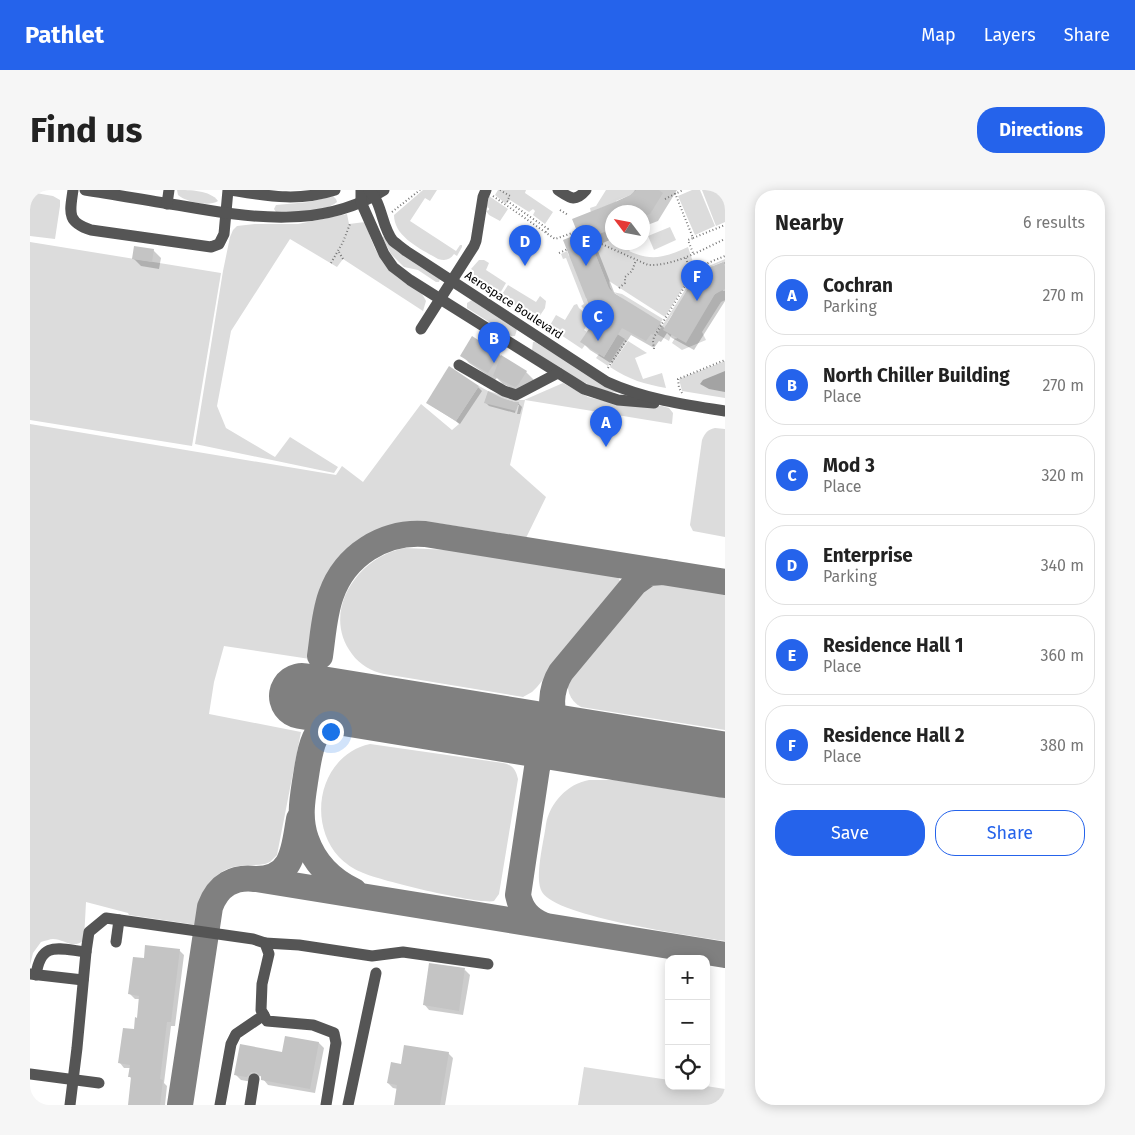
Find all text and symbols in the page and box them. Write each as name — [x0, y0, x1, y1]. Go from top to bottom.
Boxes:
text: Pathlet — [25, 21, 104, 49]
text: Map — [921, 24, 956, 46]
text: Layers — [984, 24, 1036, 46]
text: Share — [1064, 24, 1110, 46]
button: Directions — [977, 107, 1105, 153]
text: Find us — [30, 109, 142, 151]
north arrow — [605, 205, 650, 250]
text: Nearby — [775, 210, 843, 236]
text: 6 results — [1023, 213, 1085, 232]
pin: D — [509, 225, 541, 266]
pin: E — [570, 225, 602, 266]
pin: F — [681, 260, 713, 301]
street label: Aerospace Boulevard — [462, 268, 566, 342]
text: Cochran — [823, 274, 893, 297]
text: A — [787, 286, 797, 305]
text: 270 m — [1042, 286, 1084, 305]
text: Parking — [823, 297, 877, 316]
pin: C — [582, 300, 614, 341]
pin: B — [478, 322, 510, 363]
text: North Chiller Building — [823, 364, 1010, 387]
text: B — [787, 376, 797, 395]
text: 270 m — [1042, 376, 1084, 395]
text: Place — [823, 387, 862, 406]
pin: A — [590, 406, 622, 447]
text: Mod 3 — [823, 454, 875, 477]
text: C — [787, 466, 797, 485]
text: 320 m — [1041, 466, 1084, 485]
text: Place — [823, 477, 862, 496]
text: Enterprise — [823, 544, 913, 567]
text: D — [787, 556, 797, 575]
text: 340 m — [1041, 556, 1084, 575]
text: Parking — [823, 567, 877, 586]
text: Residence Hall 1 — [823, 634, 964, 657]
text: E — [788, 646, 796, 665]
text: 360 m — [1041, 646, 1084, 665]
text: Place — [823, 657, 862, 676]
your location — [318, 719, 344, 745]
text: Residence Hall 2 — [823, 724, 965, 747]
text: F — [788, 736, 796, 755]
text: 380 m — [1040, 736, 1084, 755]
text: Place — [823, 747, 862, 766]
button: Save — [775, 810, 925, 856]
button: Share — [935, 810, 1085, 856]
map controls — [665, 955, 710, 1090]
button: + — [665, 955, 710, 1000]
button: − — [665, 1000, 710, 1045]
button: locate — [665, 1045, 710, 1090]

